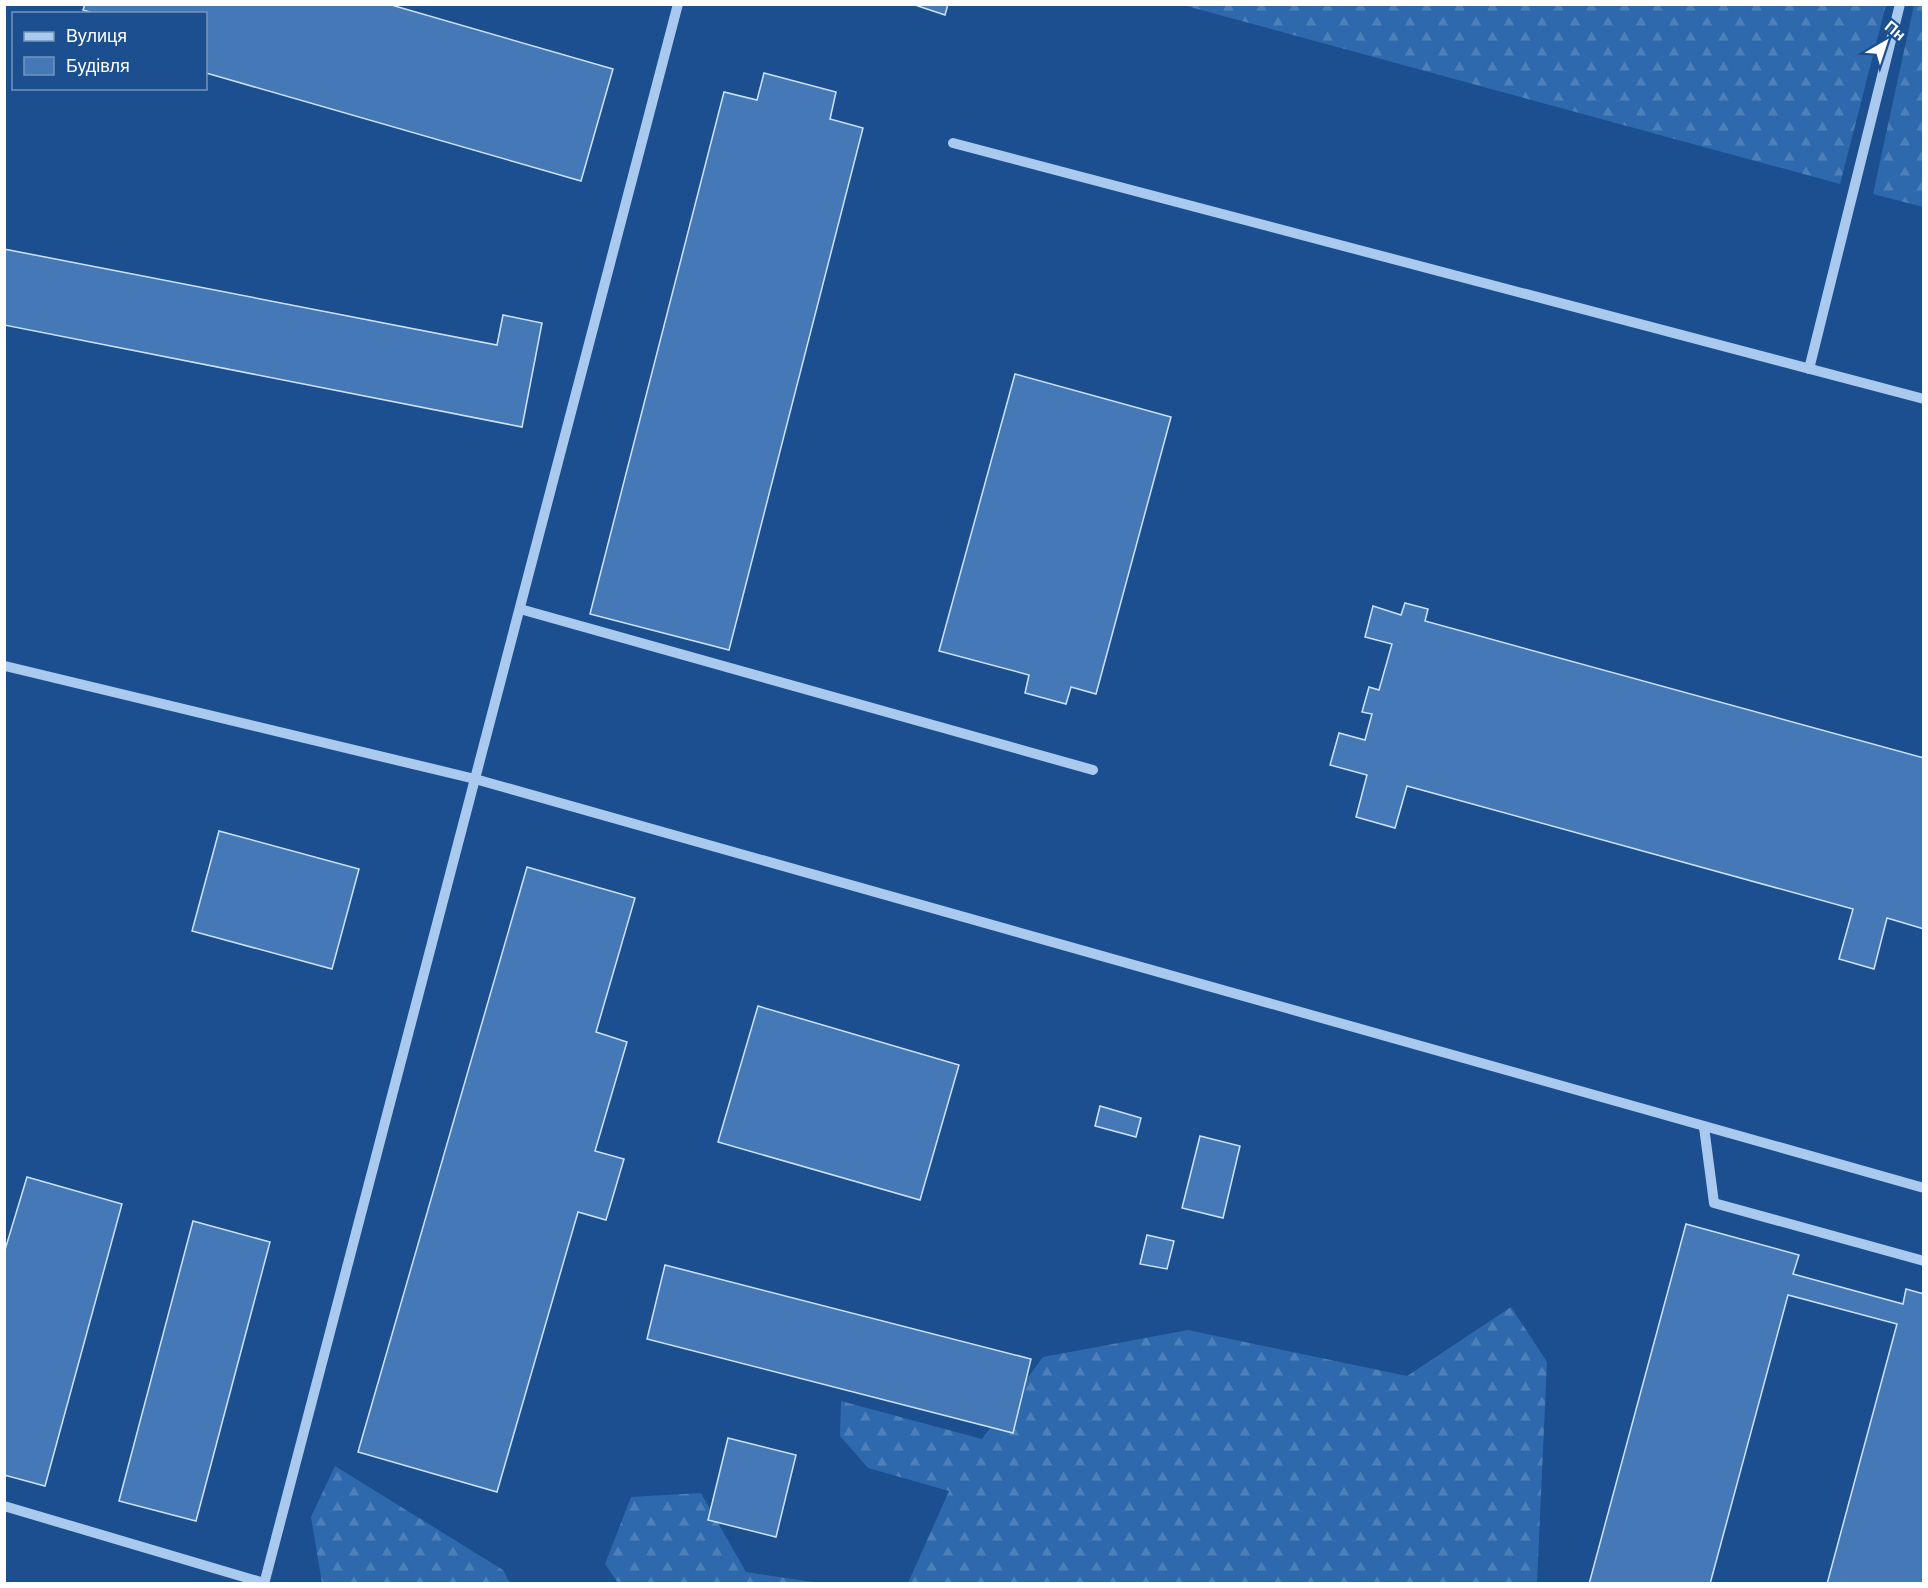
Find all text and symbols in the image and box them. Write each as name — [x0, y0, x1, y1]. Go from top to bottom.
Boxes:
legend — [12, 12, 207, 90]
north arrow — [1856, 12, 1916, 72]
text: Пн — [1882, 16, 1910, 44]
text: Вулиця — [66, 24, 127, 46]
text: Будівля — [66, 54, 130, 76]

